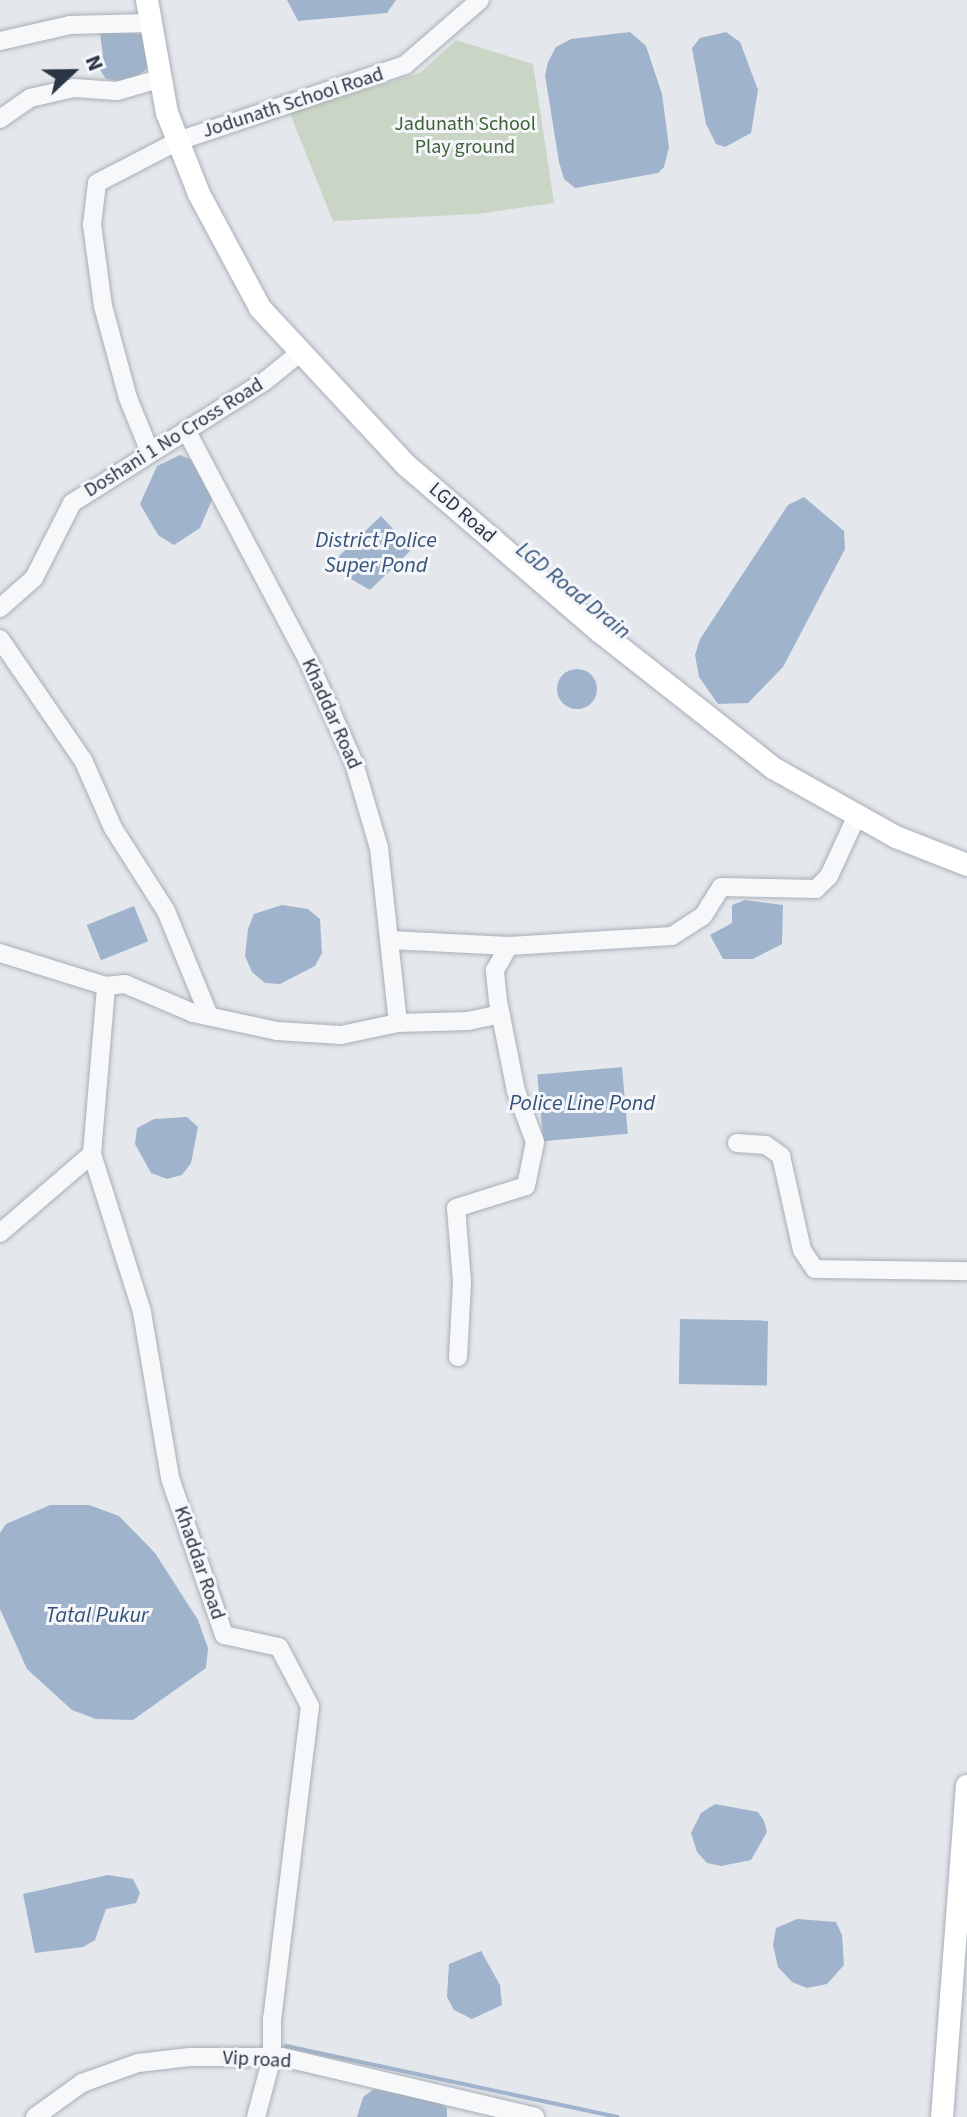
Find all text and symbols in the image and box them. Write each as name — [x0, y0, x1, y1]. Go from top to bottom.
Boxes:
north arrow — [32, 32, 112, 112]
text: N — [77, 50, 112, 76]
street label: Jodunath School Road — [199, 62, 387, 144]
park label: Jadunath School Play ground — [394, 113, 536, 160]
street label: Doshani 1 No Cross Road — [80, 373, 268, 503]
street label: LGD Road — [424, 477, 500, 549]
water label: District Police Super Pond — [315, 527, 437, 578]
water label: LGD Road Drain — [510, 537, 636, 645]
street label: Khaddar Road — [296, 655, 366, 773]
water label: Police Line Pond — [509, 1091, 655, 1117]
street label: Khaddar Road — [168, 1503, 230, 1623]
water label: Tatal Pukur — [46, 1603, 148, 1629]
street label: Vip road — [222, 2046, 292, 2074]

